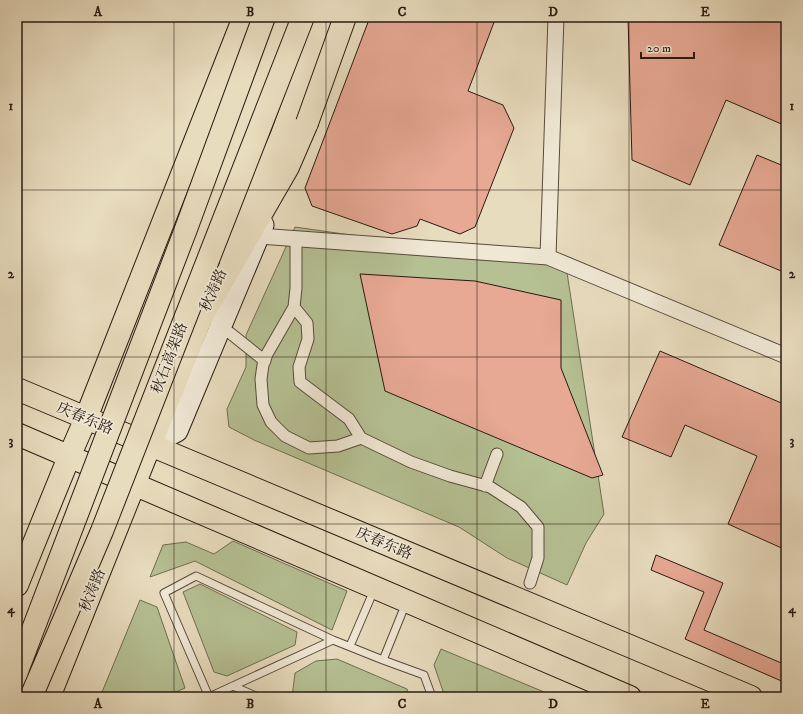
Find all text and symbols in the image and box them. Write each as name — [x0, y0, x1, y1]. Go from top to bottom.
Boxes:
text: A — [93, 4, 103, 20]
text: B — [246, 4, 254, 20]
text: C — [398, 4, 407, 20]
text: D — [548, 4, 558, 20]
text: E — [700, 4, 710, 20]
scale bar — [641, 34, 694, 60]
text: 20 m — [647, 41, 671, 56]
text: 1 — [9, 98, 14, 114]
text: 1 — [790, 98, 795, 114]
text: 2 — [8, 266, 15, 282]
street label: 秋涛路 — [196, 266, 231, 315]
text: 2 — [789, 266, 796, 282]
street label: 秋石高架路 — [147, 320, 192, 397]
street label: 庆春东路 — [53, 398, 116, 439]
text: 3 — [9, 433, 14, 449]
text: 3 — [790, 433, 795, 449]
street label: 庆春东路 — [352, 523, 415, 564]
street label: 秋涛路 — [75, 566, 110, 615]
text: 4 — [6, 601, 15, 618]
text: 4 — [787, 601, 796, 618]
text: A — [93, 696, 103, 712]
text: B — [246, 696, 254, 712]
text: C — [398, 696, 407, 712]
text: D — [548, 696, 558, 712]
text: E — [700, 696, 710, 712]

